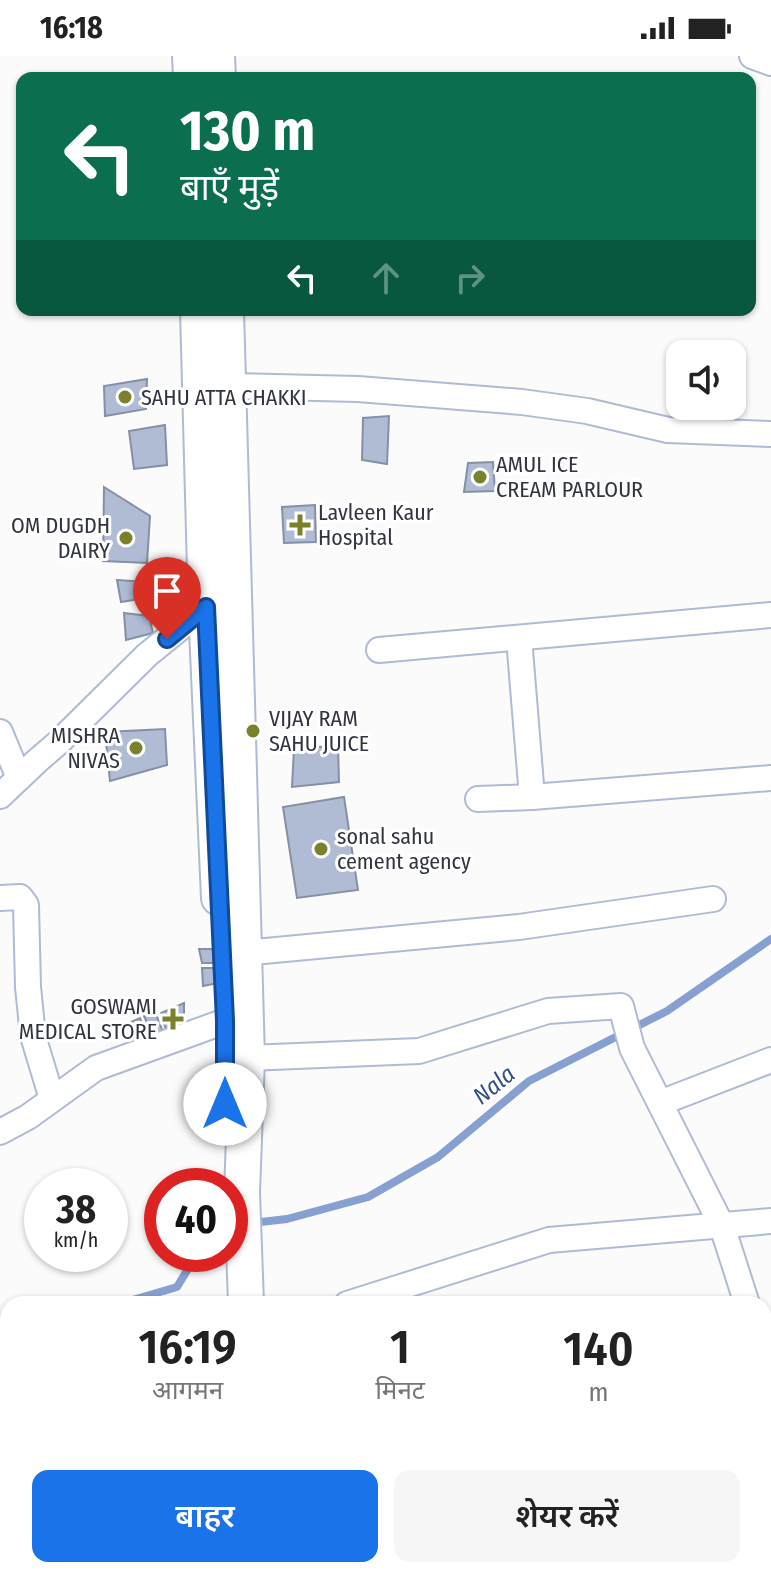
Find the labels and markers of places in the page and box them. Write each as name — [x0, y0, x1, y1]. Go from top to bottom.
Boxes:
place label: SAHU ATTA CHAKKI — [141, 384, 306, 411]
marker: SAHU ATTA CHAKKI — [116, 388, 134, 406]
place label: AMUL ICE CREAM PARLOUR — [496, 451, 643, 503]
marker: AMUL ICE CREAM PARLOUR — [471, 468, 489, 486]
place label: Lavleen Kaur Hospital — [318, 499, 434, 551]
place label: OM DUGDH DAIRY — [11, 512, 110, 564]
marker: Lavleen Kaur Hospital — [289, 514, 311, 536]
marker: OM DUGDH DAIRY — [117, 529, 135, 547]
pin — [133, 557, 201, 639]
place label: VIJAY RAM SAHU JUICE — [269, 705, 369, 757]
place label: MISHRA NIVAS — [51, 722, 120, 774]
marker: VIJAY RAM SAHU JUICE — [244, 722, 262, 740]
marker: MISHRA NIVAS — [127, 739, 145, 757]
place label: sonal sahu cement agency — [337, 823, 471, 875]
marker: sonal sahu cement agency — [312, 840, 330, 858]
place label: GOSWAMI MEDICAL STORE — [19, 993, 157, 1045]
marker: GOSWAMI MEDICAL STORE — [164, 1010, 182, 1028]

